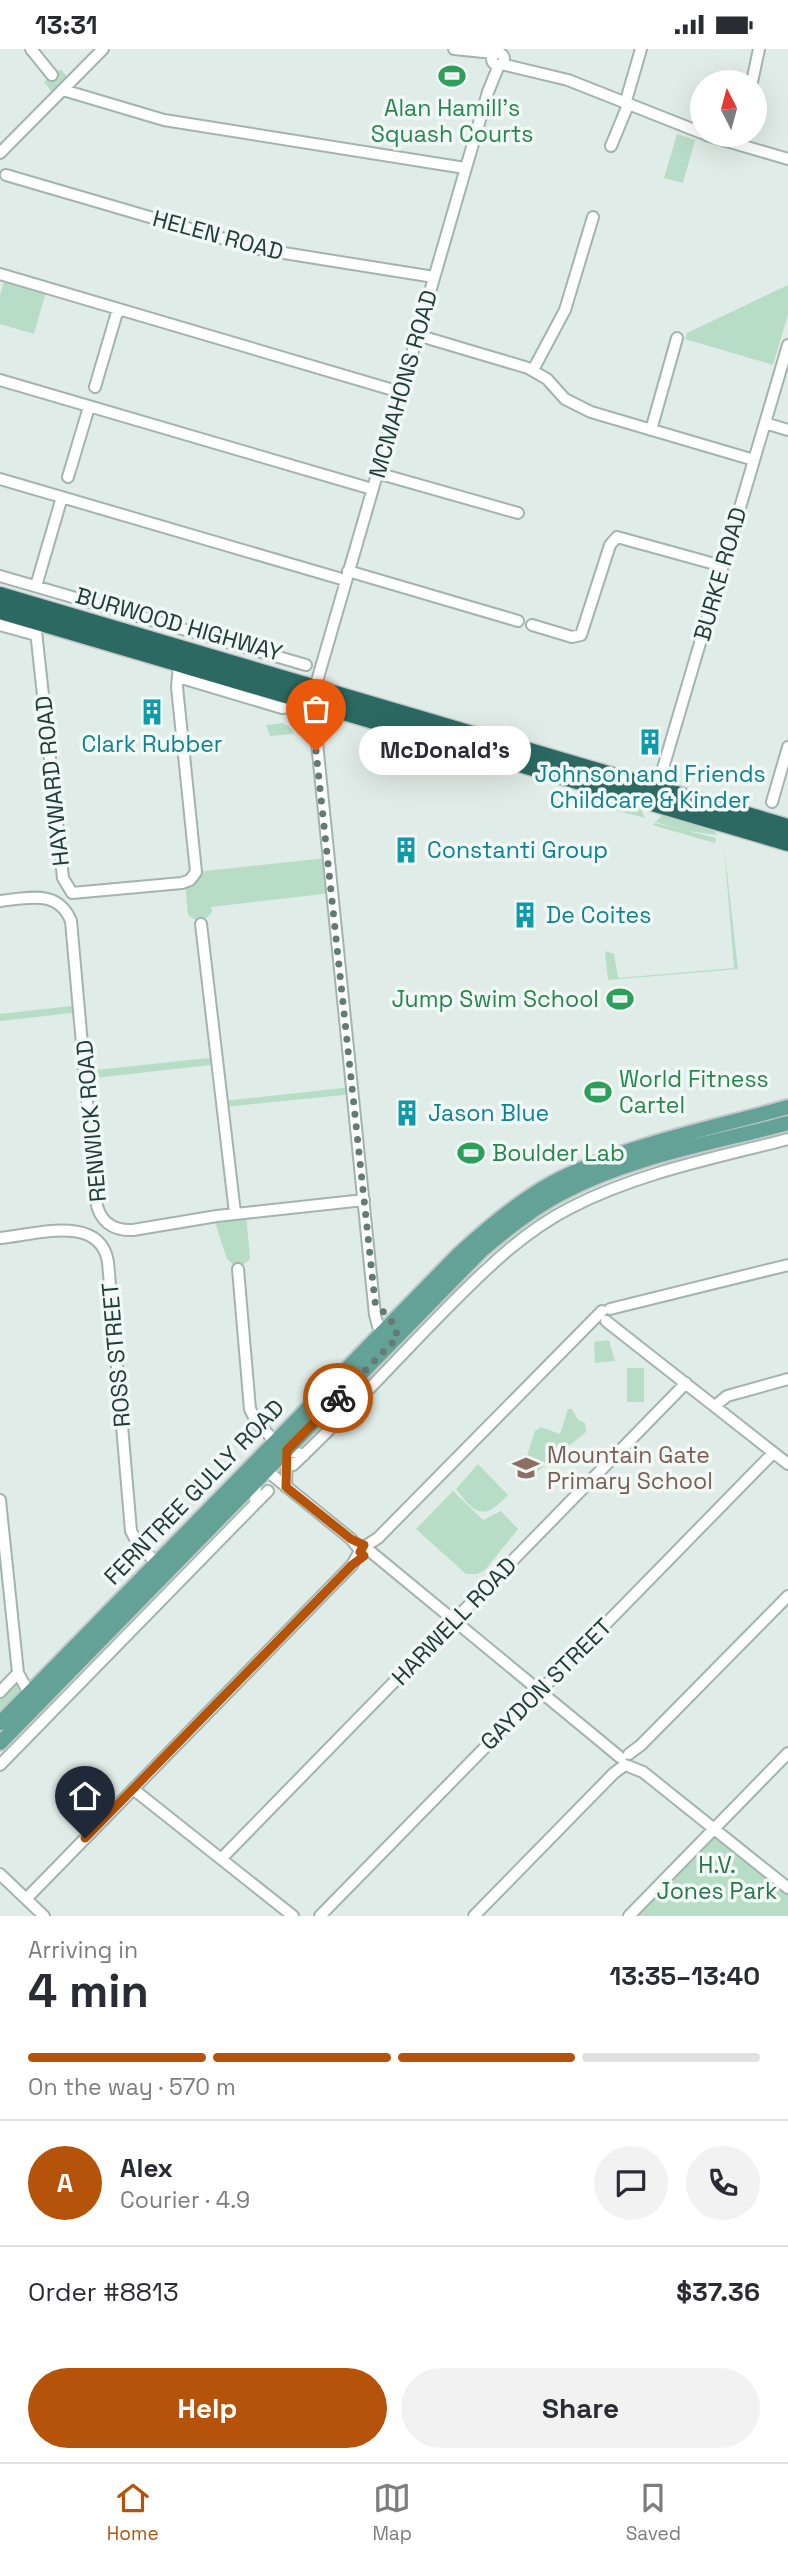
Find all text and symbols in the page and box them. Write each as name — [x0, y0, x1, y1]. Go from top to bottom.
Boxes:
text: 13:31 — [35, 8, 97, 42]
sports icon: Alan Hamill's Squash Courts — [437, 61, 467, 91]
north arrow — [690, 70, 766, 147]
map controls — [690, 70, 767, 147]
place label: Alan Hamill's Squash Courts — [371, 93, 533, 149]
street label: HELEN ROAD — [149, 203, 287, 267]
street label: MCMAHONS ROAD — [362, 287, 444, 481]
street label: BURKE ROAD — [687, 504, 753, 644]
street label: BURWOOD HIGHWAY — [72, 580, 286, 668]
pin — [286, 679, 346, 751]
icon: bag — [297, 690, 335, 728]
street label: HAYWARD ROAD — [28, 694, 76, 868]
building icon: Clark Rubber — [137, 697, 167, 727]
callout: McDonald's — [358, 727, 530, 775]
building icon: Johnson and Friends Childcare & Kinder — [635, 727, 665, 757]
place label: Clark Rubber — [81, 729, 223, 759]
text: McDonald's — [380, 735, 510, 765]
place label: Johnson and Friends Childcare & Kinder — [534, 759, 766, 815]
building icon: Constanti Group — [391, 835, 421, 865]
place label: Constanti Group — [427, 835, 608, 865]
building icon: De Coites — [510, 900, 540, 930]
place label: De Coites — [546, 900, 651, 930]
place label: Jump Swim School — [392, 984, 599, 1014]
sports icon: Jump Swim School — [605, 984, 635, 1014]
street label: RENWICK ROAD — [69, 1039, 113, 1203]
place label: World Fitness Cartel — [619, 1064, 769, 1120]
sports icon: World Fitness Cartel — [583, 1077, 613, 1107]
building icon: Jason Blue — [392, 1098, 422, 1128]
place label: Jason Blue — [428, 1098, 549, 1128]
sports icon: Boulder Lab — [456, 1138, 486, 1168]
place label: Boulder Lab — [492, 1138, 625, 1168]
street label: ROSS STREET — [95, 1282, 137, 1428]
courier — [303, 1363, 373, 1433]
icon: bike — [319, 1379, 357, 1417]
street label: FERNTREE GULLY ROAD — [97, 1393, 291, 1591]
place label: Mountain Gate Primary School — [547, 1440, 713, 1496]
school or university icon: Mountain Gate Primary School — [511, 1453, 541, 1483]
street label: HARWELL ROAD — [385, 1551, 523, 1691]
street label: GAYDON STREET — [474, 1612, 618, 1756]
pin — [55, 1766, 115, 1838]
icon: home — [66, 1777, 104, 1815]
park label: H.V. Jones Park — [657, 1850, 777, 1906]
text: Arriving in — [28, 1935, 138, 1965]
text: 13:35–13:40 — [609, 1959, 760, 1993]
text: 4 min — [28, 1962, 149, 2020]
text: On the way · 570 m — [28, 2072, 236, 2102]
button: chat — [594, 2146, 668, 2220]
button: phone — [686, 2146, 760, 2220]
text: Alex — [120, 2151, 173, 2185]
text: A — [57, 2166, 73, 2200]
text: Courier · 4.9 — [120, 2185, 250, 2215]
text: Order #8813 — [28, 2275, 179, 2309]
text: $37.36 — [676, 2275, 760, 2309]
button: Help — [28, 2368, 387, 2448]
button: Share — [401, 2368, 760, 2448]
tab: Home — [107, 2479, 159, 2546]
tab: Map — [372, 2479, 412, 2546]
tab: Saved — [626, 2479, 681, 2546]

